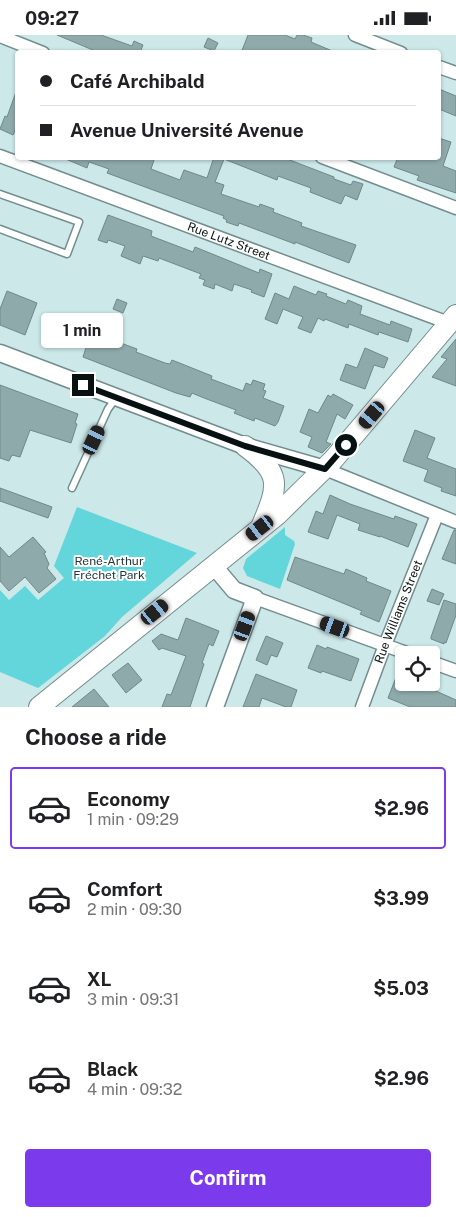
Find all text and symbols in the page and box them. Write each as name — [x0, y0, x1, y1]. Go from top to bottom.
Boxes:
text: 09:27 — [25, 7, 79, 29]
text: Café Archibald — [70, 70, 204, 92]
text: Avenue Université Avenue — [70, 119, 304, 141]
street label: Rue Lutz Street — [185, 219, 272, 263]
callout: 1 min — [42, 313, 124, 347]
text: 1 min — [63, 321, 101, 340]
route end — [72, 374, 94, 396]
car — [356, 399, 387, 431]
car — [80, 423, 107, 457]
route start — [335, 434, 357, 456]
car — [243, 513, 276, 543]
park label: René-Arthur Fréchet Park — [73, 554, 145, 582]
street label: Rue Williams Street — [372, 558, 425, 665]
car — [138, 597, 171, 627]
car — [232, 609, 257, 643]
car — [318, 615, 351, 639]
map controls — [395, 646, 440, 691]
button: locate — [395, 646, 440, 691]
text: Choose a ride — [25, 724, 167, 750]
icon: car — [27, 786, 72, 831]
text: Economy — [87, 788, 170, 810]
text: $2.96 — [374, 797, 429, 819]
text: 1 min · 09:29 — [87, 810, 179, 829]
icon: car — [27, 876, 72, 921]
text: Comfort — [87, 878, 163, 900]
text: $3.99 — [373, 887, 429, 909]
text: 2 min · 09:30 — [87, 900, 182, 919]
icon: car — [27, 966, 72, 1011]
text: XL — [87, 968, 112, 990]
text: $5.03 — [373, 977, 429, 999]
text: 3 min · 09:31 — [87, 990, 179, 1009]
icon: car — [27, 1056, 72, 1101]
text: Black — [87, 1058, 138, 1080]
text: $2.96 — [374, 1067, 429, 1089]
text: 4 min · 09:32 — [87, 1080, 182, 1099]
button: Confirm — [25, 1149, 431, 1207]

